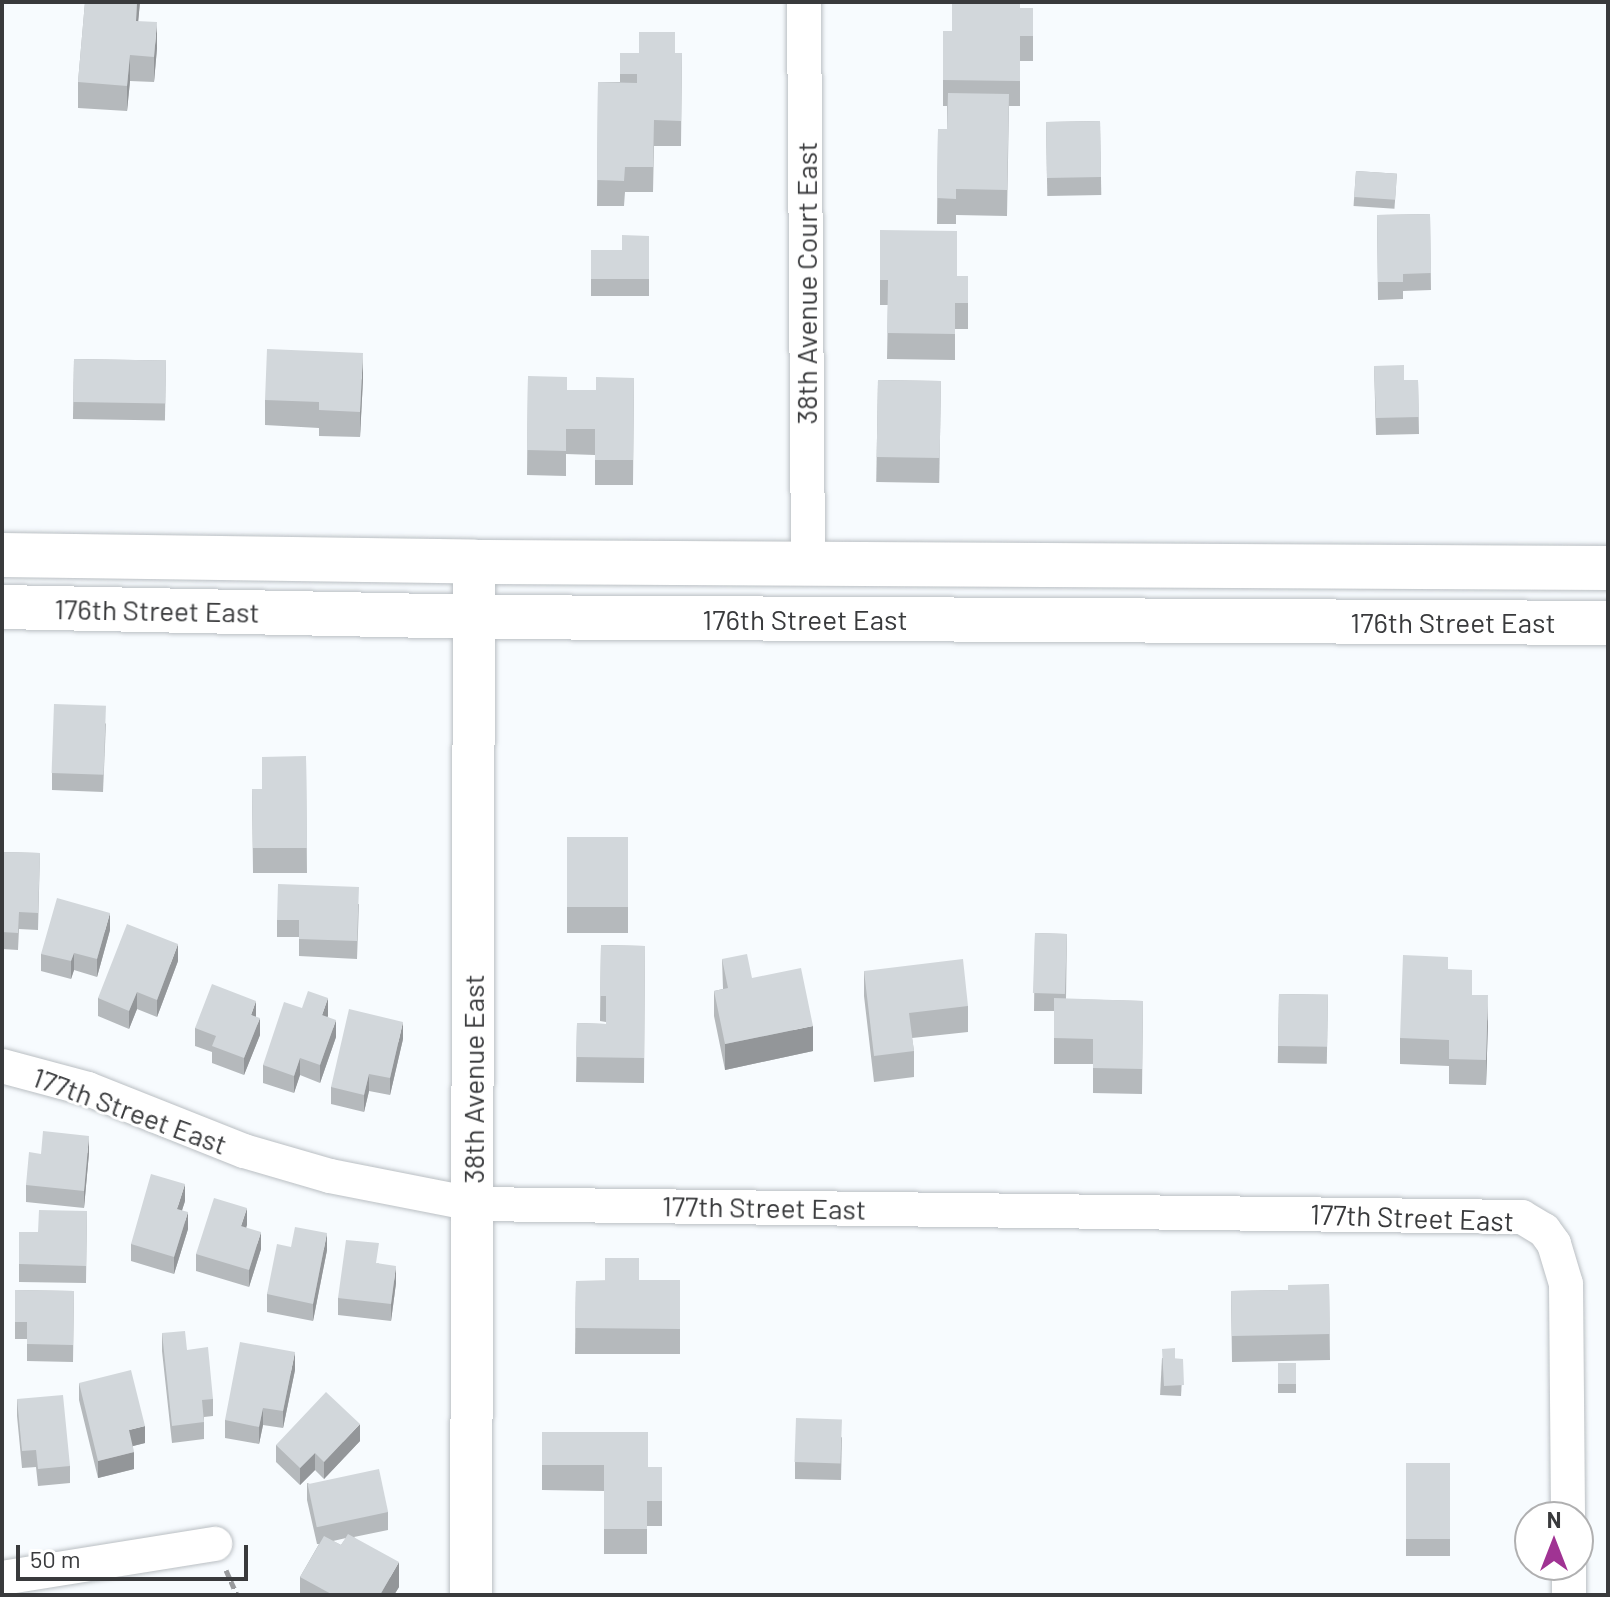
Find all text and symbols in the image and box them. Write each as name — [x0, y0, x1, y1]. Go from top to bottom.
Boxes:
street label: 38th Avenue Court East — [789, 142, 823, 424]
street label: 176th Street East — [54, 591, 260, 629]
street label: 176th Street East — [702, 602, 908, 636]
street label: 176th Street East — [1350, 605, 1556, 639]
street label: 38th Avenue East — [456, 974, 490, 1184]
street label: 177th Street East — [28, 1059, 232, 1161]
street label: 177th Street East — [662, 1188, 866, 1226]
street label: 177th Street East — [1309, 1197, 1515, 1237]
north arrow — [1514, 1501, 1594, 1581]
text: N — [1547, 1506, 1561, 1532]
scale bar — [20, 1529, 252, 1579]
text: 50 m — [30, 1544, 81, 1573]

